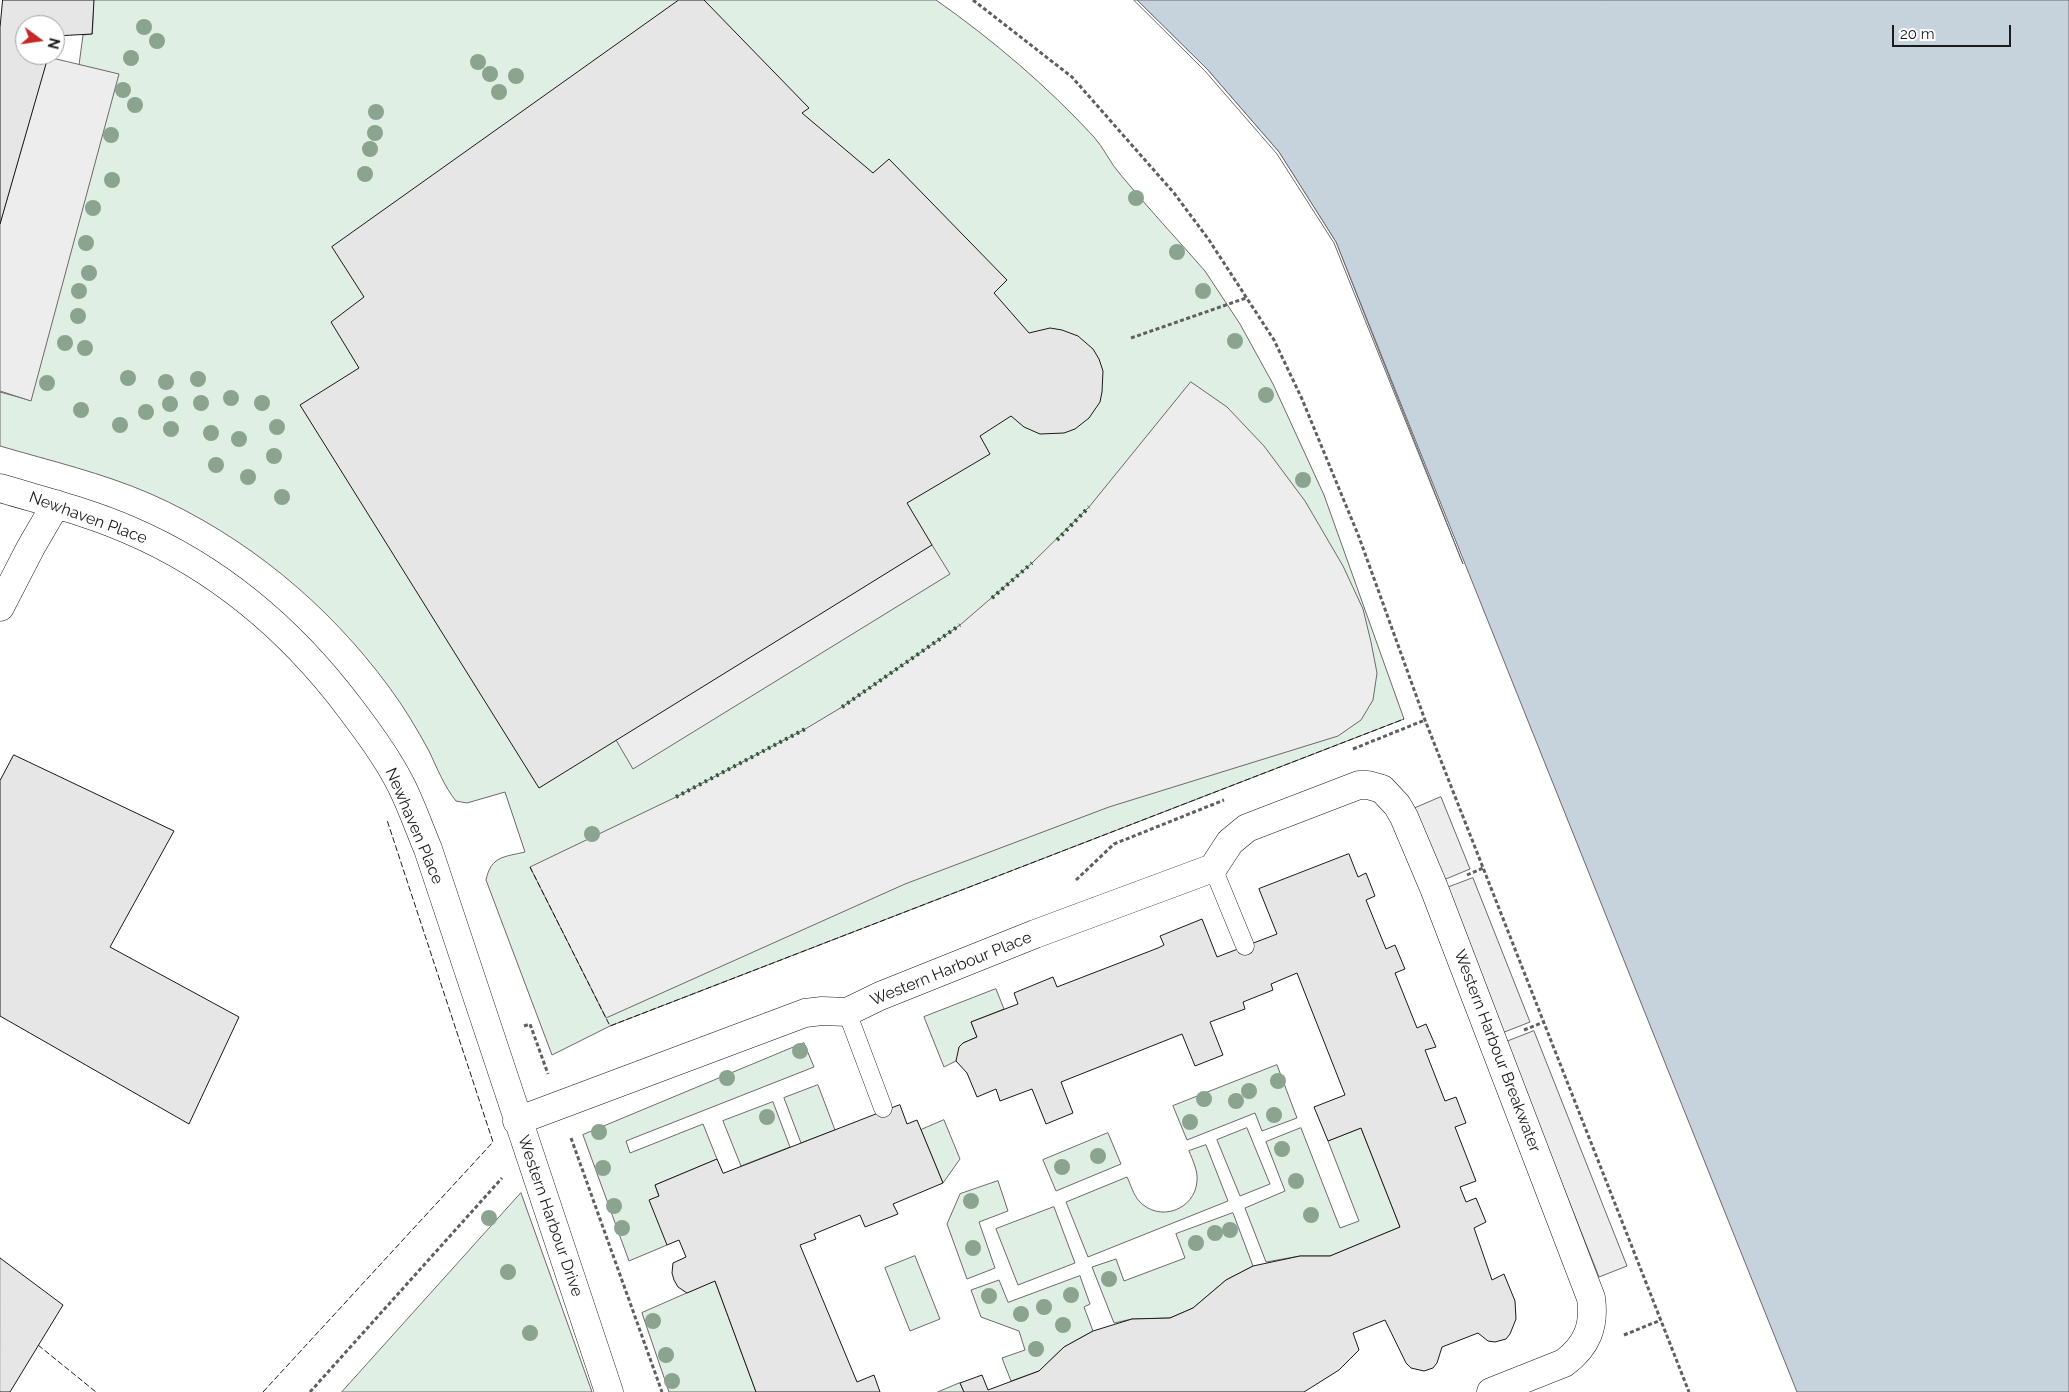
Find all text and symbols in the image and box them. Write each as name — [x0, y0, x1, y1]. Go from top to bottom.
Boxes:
north arrow — [15, 15, 65, 65]
scale bar — [1894, 15, 2013, 47]
text: 20 m — [1900, 25, 1935, 43]
text: N — [45, 36, 63, 51]
street label: Newhaven Place — [26, 488, 150, 548]
street label: Newhaven Place — [381, 765, 447, 887]
street label: Western Harbour Place — [868, 928, 1034, 1010]
street label: Western Harbour Breakwater — [1449, 947, 1545, 1155]
street label: Western Harbour Drive — [513, 1133, 587, 1299]

